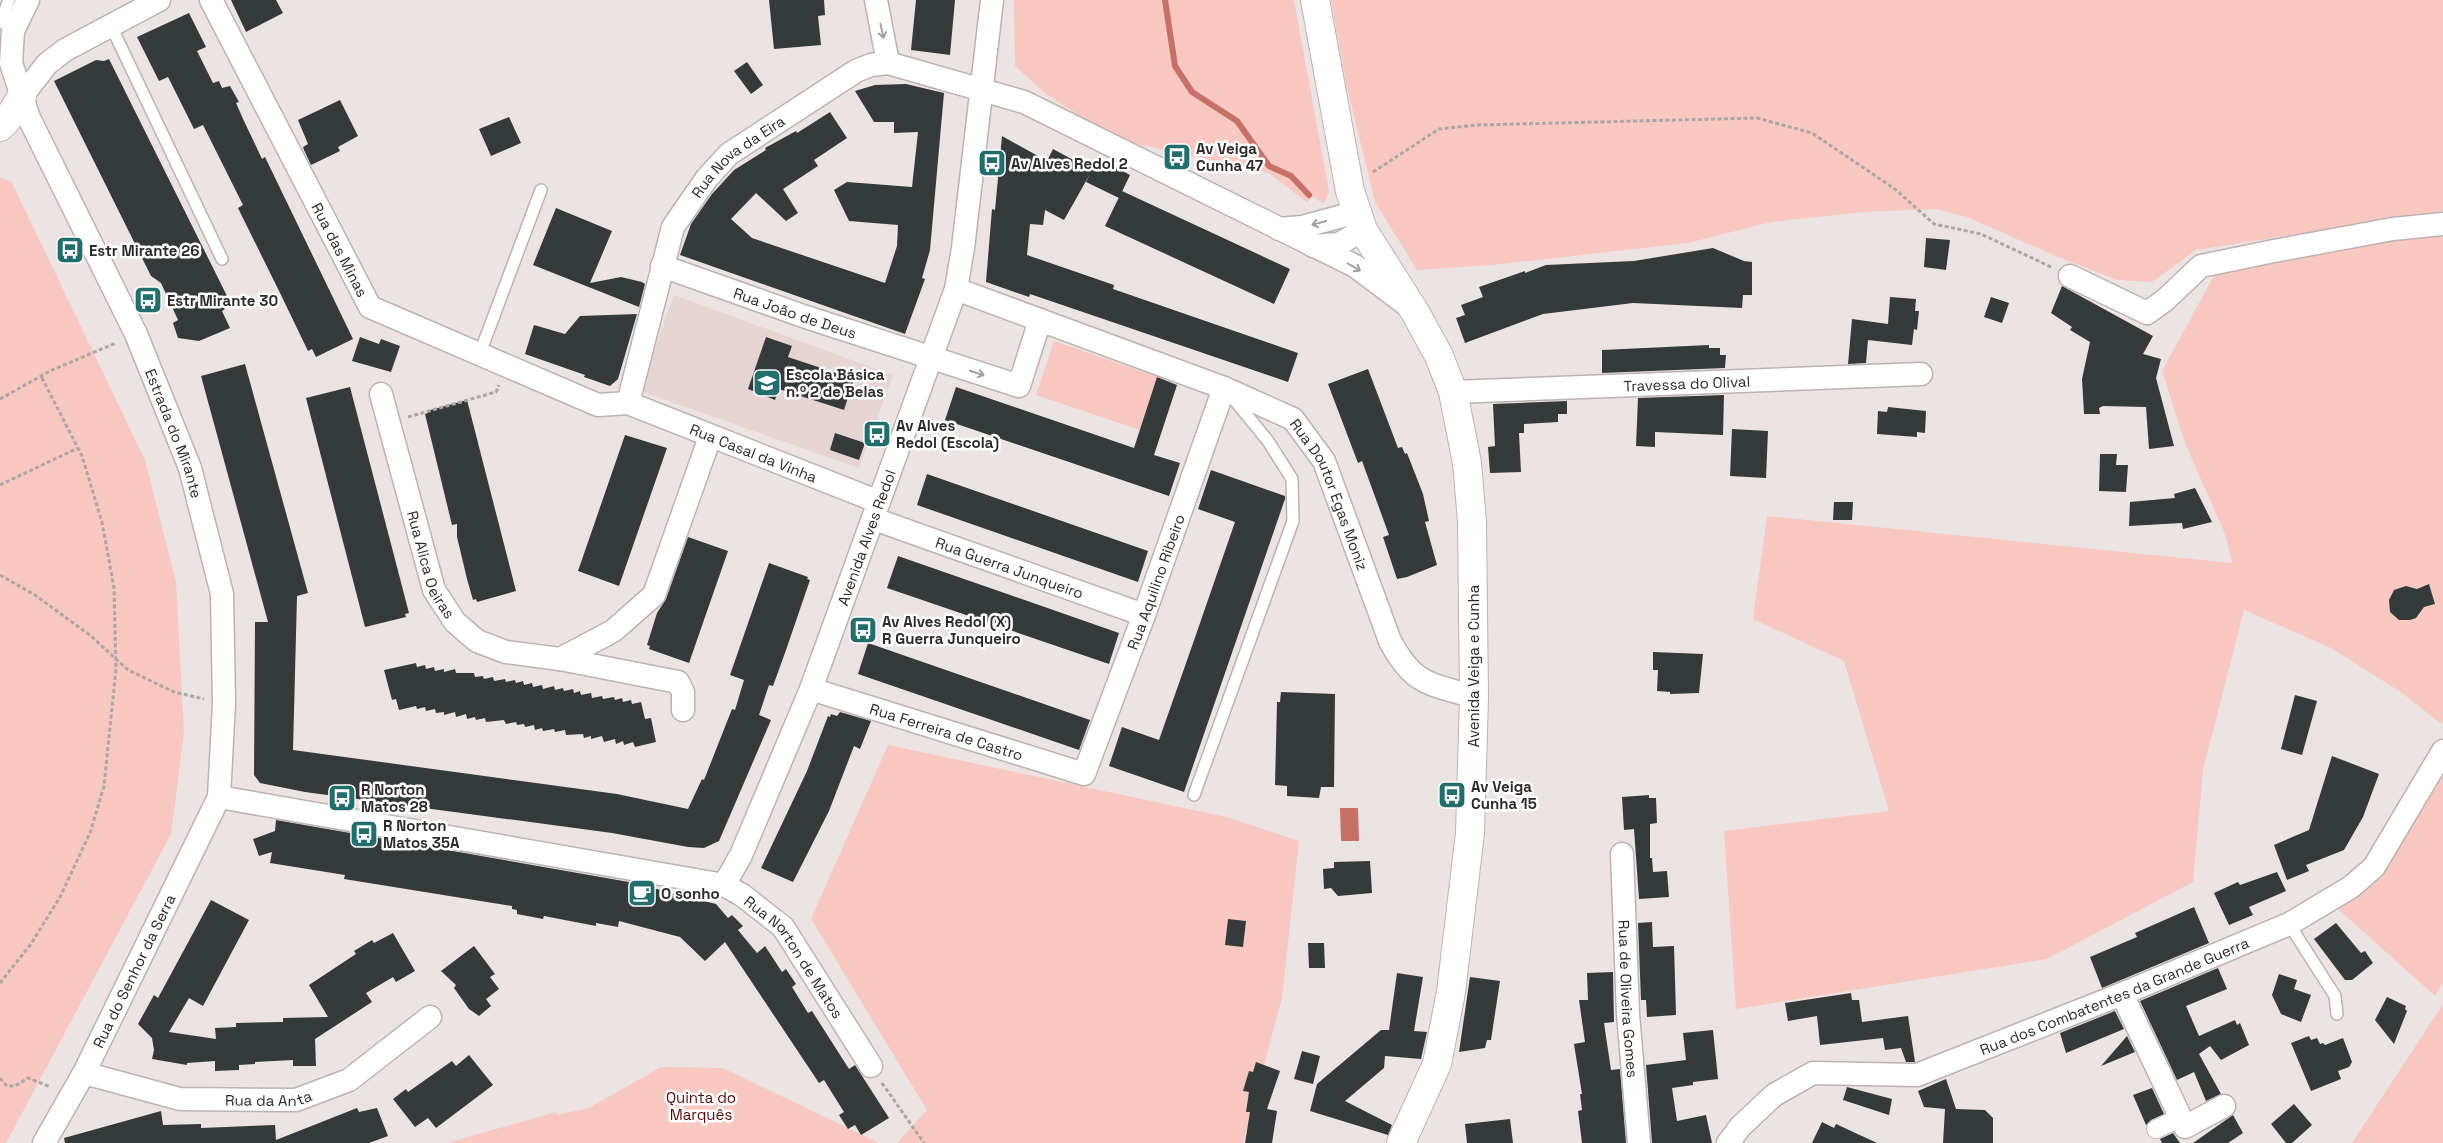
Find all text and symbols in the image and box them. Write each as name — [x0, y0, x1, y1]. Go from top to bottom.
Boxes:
one-way arrow — [878, 23, 887, 39]
street label: Rua Nova da Eira — [687, 111, 789, 201]
place label: Av Veiga Cunha 47 — [1196, 139, 1263, 175]
bus stop icon: Av Veiga Cunha 47 — [1162, 142, 1192, 172]
bus stop icon: Av Alves Redol 2 — [977, 148, 1007, 178]
place label: Av Alves Redol 2 — [1011, 154, 1128, 173]
street label: Rua das Minas — [308, 199, 373, 300]
one-way arrow — [1311, 219, 1327, 229]
bus stop icon: Estr Mirante 26 — [55, 235, 85, 265]
place label: Estr Mirante 26 — [89, 241, 200, 260]
one-way arrow — [1346, 262, 1360, 272]
street label: Rua João de Deus — [731, 283, 859, 342]
bus stop icon: Estr Mirante 30 — [133, 285, 163, 315]
place label: Estr Mirante 30 — [167, 291, 278, 310]
place label: Escola Básica n.º 2 de Belas — [786, 365, 885, 401]
street label: Estrada do Mirante — [141, 366, 207, 500]
school or university icon: Escola Básica n.º 2 de Belas — [752, 368, 782, 398]
one-way arrow — [968, 368, 984, 378]
street label: Travessa do Olival — [1623, 371, 1750, 395]
street label: Rua Doutor Egas Moniz — [1286, 415, 1373, 573]
place label: Av Alves Redol (Escola) — [896, 416, 999, 452]
street label: Rua Casal da Vinha — [687, 419, 820, 486]
bus stop icon: Av Alves Redol (Escola) — [862, 419, 892, 449]
street label: Avenida Alves Redol — [833, 467, 899, 608]
street label: Rua Alica Oeiras — [403, 508, 459, 622]
street label: Rua Aquilino Ribeiro — [1122, 511, 1188, 652]
street label: Rua Guerra Junqueiro — [933, 532, 1086, 602]
street label: Avenida Veiga e Cunha — [1464, 584, 1483, 747]
place label: Av Alves Redol (X) R Guerra Junqueiro — [882, 612, 1021, 648]
bus stop icon: Av Alves Redol (X) R Guerra Junqueiro — [848, 615, 878, 645]
street label: Rua Ferreira de Castro — [868, 698, 1026, 764]
place label: Av Veiga Cunha 15 — [1471, 777, 1537, 813]
place label: R Norton Matos 28 — [361, 780, 428, 816]
bus stop icon: Av Veiga Cunha 15 — [1437, 780, 1467, 810]
bus stop icon: R Norton Matos 28 — [327, 783, 357, 813]
place label: R Norton Matos 35A — [383, 816, 460, 852]
bus stop icon: R Norton Matos 35A — [349, 819, 379, 849]
cafe icon: O sonho — [627, 878, 657, 908]
place label: O sonho — [661, 884, 720, 903]
street label: Rua do Senhor da Serra — [88, 891, 180, 1051]
street label: Rua Norton de Matos — [741, 891, 848, 1022]
street label: Rua de Oliveira Gomes — [1615, 920, 1643, 1079]
street label: Rua dos Combatentes da Grande Guerra — [1977, 932, 2252, 1059]
street label: Rua da Anta — [225, 1085, 315, 1110]
park label: Quinta do Marquês — [666, 1088, 736, 1124]

